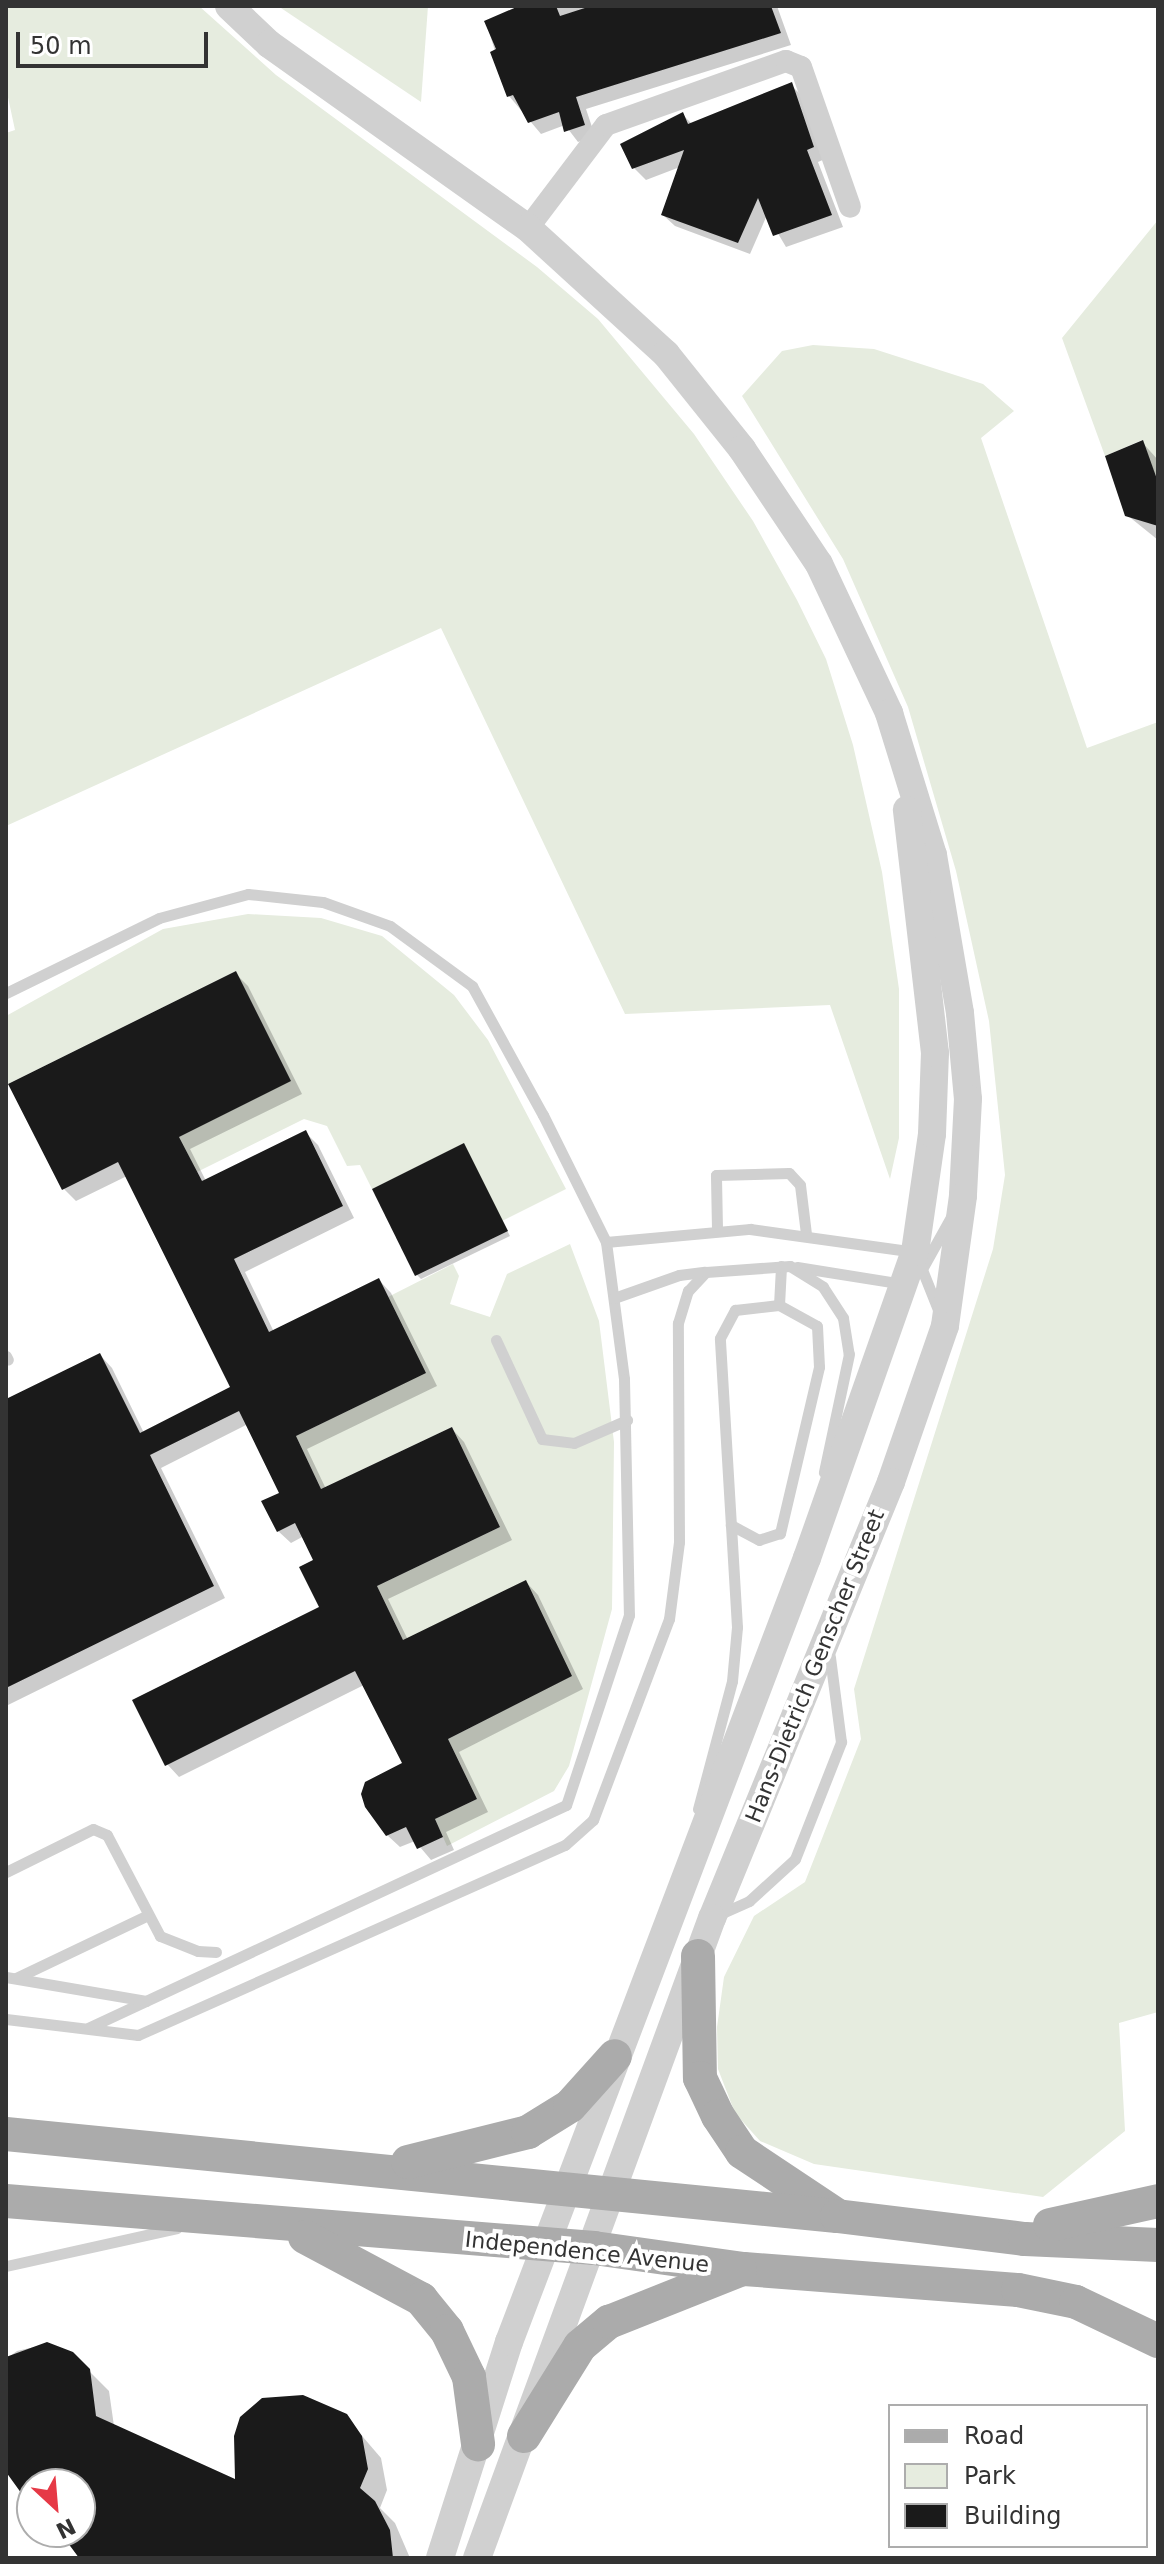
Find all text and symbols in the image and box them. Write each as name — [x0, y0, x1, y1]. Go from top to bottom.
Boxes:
scale bar — [20, 16, 212, 66]
text: 50 m — [30, 32, 92, 60]
street label: Hans-Dietrich Genscher Street — [740, 1506, 890, 1826]
street label: Independence Avenue — [464, 2226, 710, 2278]
legend — [888, 2404, 1148, 2548]
text: Road — [964, 2422, 1024, 2450]
text: Park — [964, 2462, 1016, 2490]
north arrow — [16, 2468, 96, 2548]
text: Building — [964, 2502, 1061, 2530]
text: N — [52, 2513, 80, 2543]

